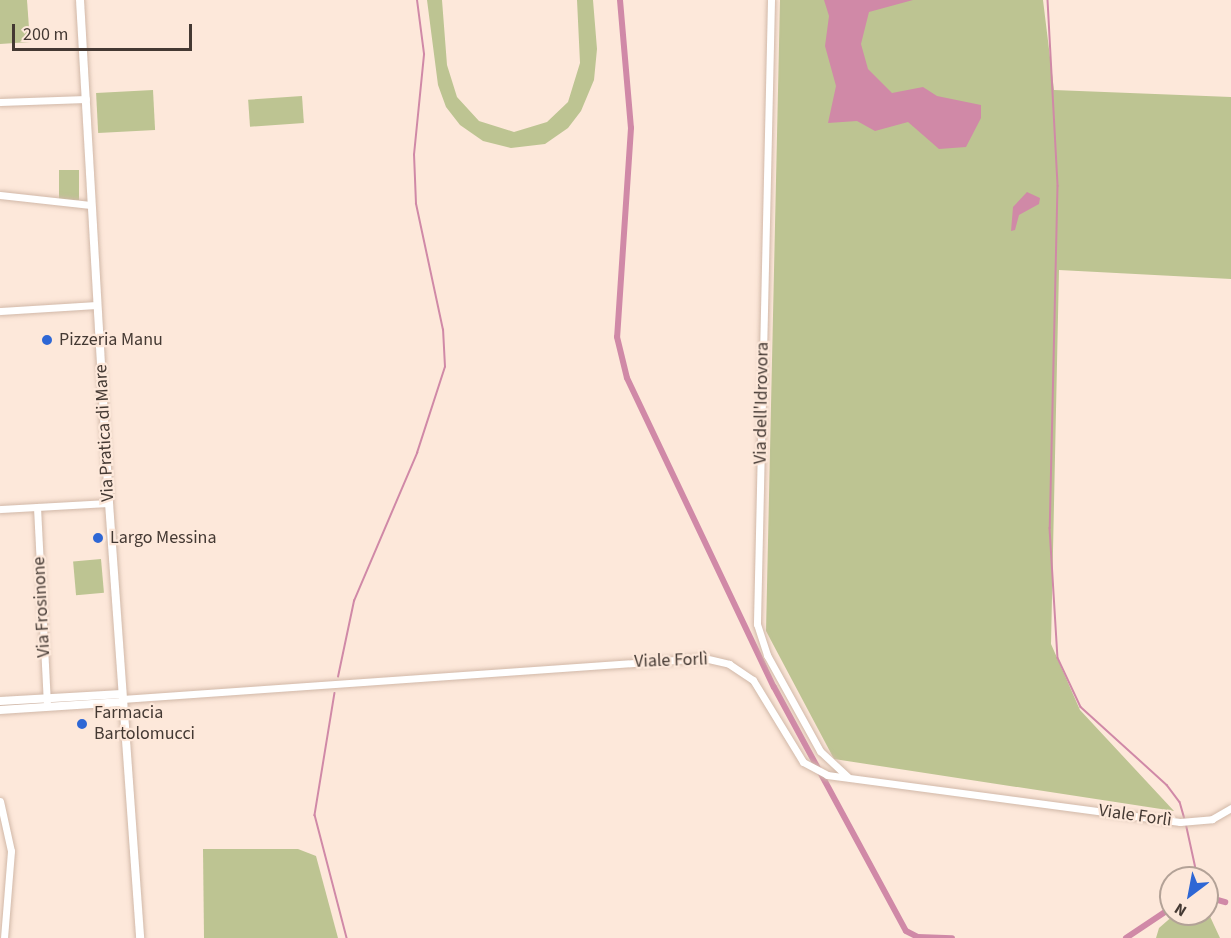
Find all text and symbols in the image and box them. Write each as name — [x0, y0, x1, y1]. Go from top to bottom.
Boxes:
scale bar — [15, 12, 195, 50]
text: 200 m — [23, 22, 68, 47]
place label: Pizzeria Manu — [59, 329, 163, 351]
marker: Pizzeria Manu — [40, 333, 54, 347]
street label: Via dell'Idrovora — [750, 342, 774, 464]
street label: Via Pratica di Mare — [91, 364, 119, 502]
place label: Largo Messina — [110, 527, 217, 549]
marker: Largo Messina — [91, 531, 105, 545]
street label: Via Frosinone — [29, 556, 55, 658]
street label: Viale Forlì — [634, 649, 708, 673]
place label: Farmacia Bartolomucci — [94, 703, 195, 746]
marker: Farmacia Bartolomucci — [75, 717, 89, 731]
street label: Viale Forlì — [1097, 800, 1173, 832]
north arrow — [1159, 866, 1219, 926]
text: N — [1170, 897, 1191, 922]

